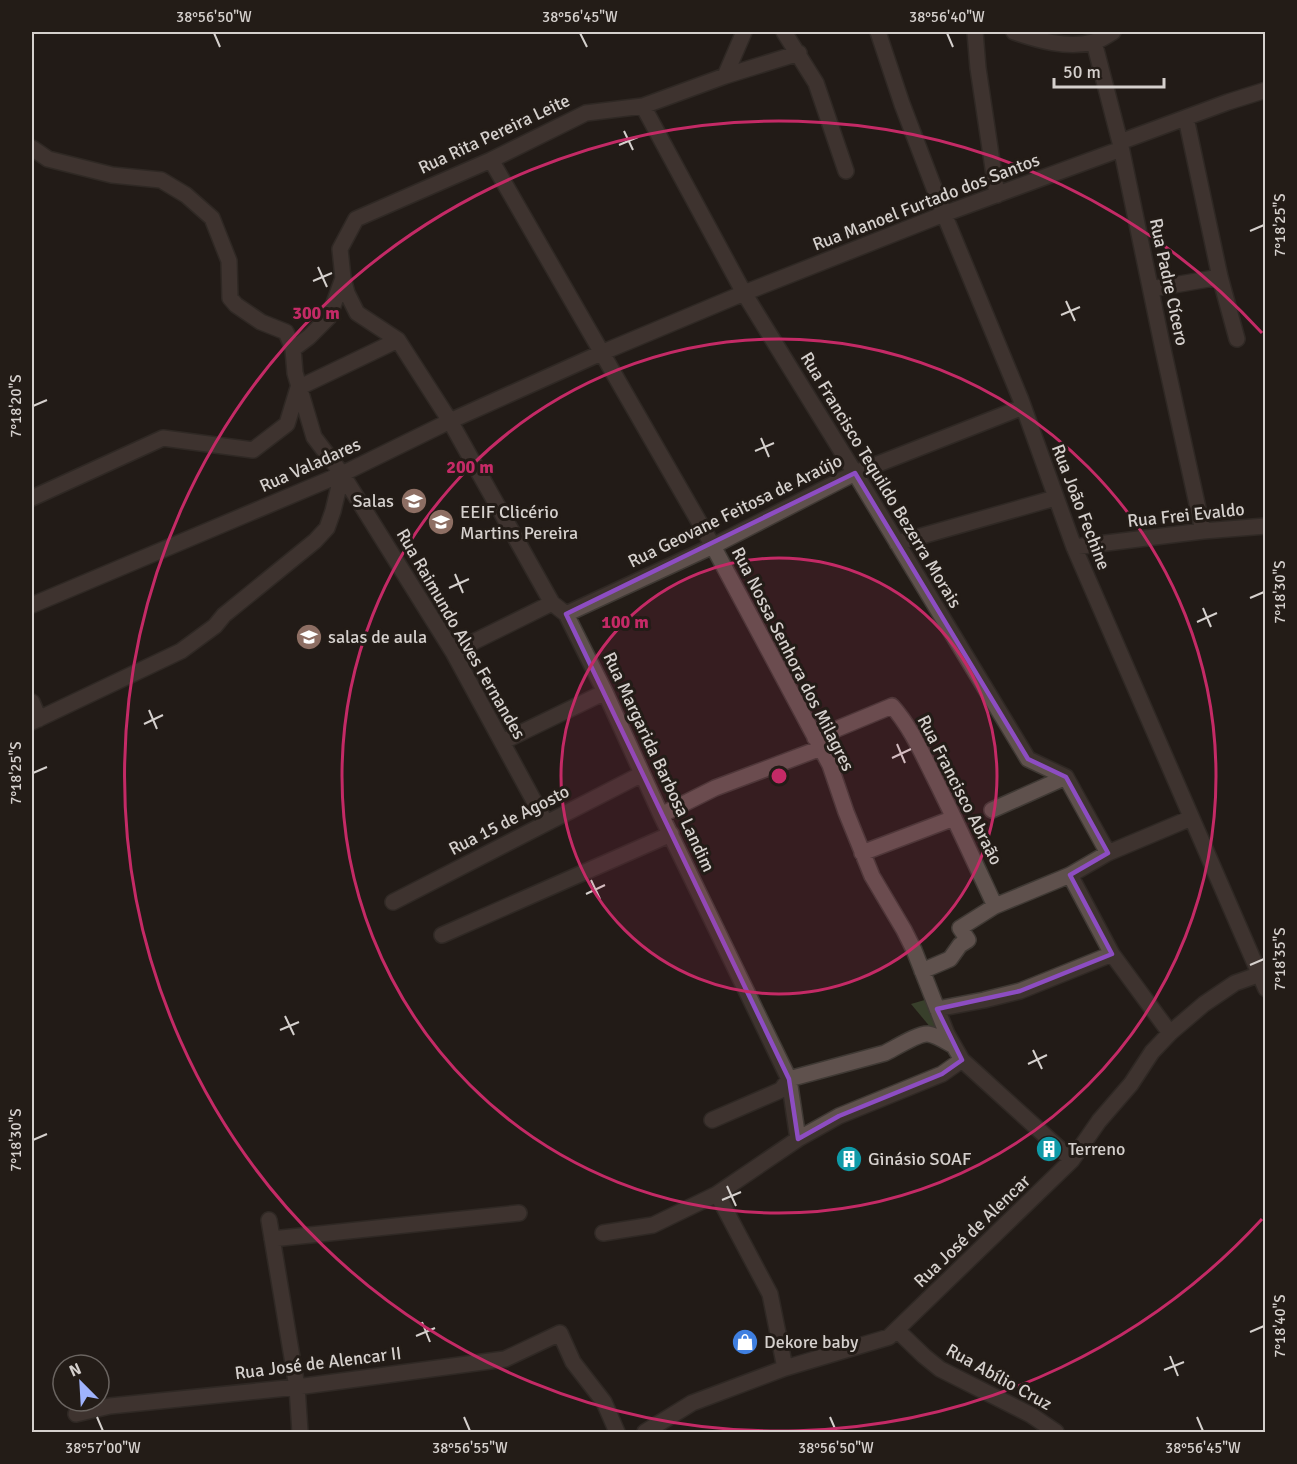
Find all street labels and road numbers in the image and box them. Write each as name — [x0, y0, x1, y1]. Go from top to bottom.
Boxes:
street label: Rua Rita Pereira Leite — [415, 89, 573, 179]
street label: Rua Manoel Furtado dos Santos — [809, 148, 1043, 256]
street label: Rua Padre Cícero — [1145, 216, 1193, 348]
street label: Rua Francisco Tequildo Bezerra Morais — [796, 348, 966, 612]
street label: Rua Valadares — [256, 433, 364, 497]
street label: Rua João Fechine — [1047, 441, 1115, 573]
street label: Rua Geovane Feitosa de Araújo — [624, 449, 846, 573]
street label: Rua Frei Evaldo — [1126, 498, 1246, 532]
street label: Rua Raimundo Alves Fernandes — [392, 525, 530, 743]
street label: Rua Nossa Senhora dos Milagres — [727, 543, 859, 775]
street label: Rua Margarida Barbosa Landim — [598, 649, 720, 875]
street label: Rua Francisco Abraão — [913, 711, 1007, 869]
street label: Rua 15 de Agosto — [445, 780, 573, 860]
street label: Rua José de Alencar — [909, 1170, 1035, 1292]
street label: Rua Abílio Cruz — [942, 1339, 1056, 1415]
street label: Rua José de Alencar II — [233, 1342, 403, 1384]

